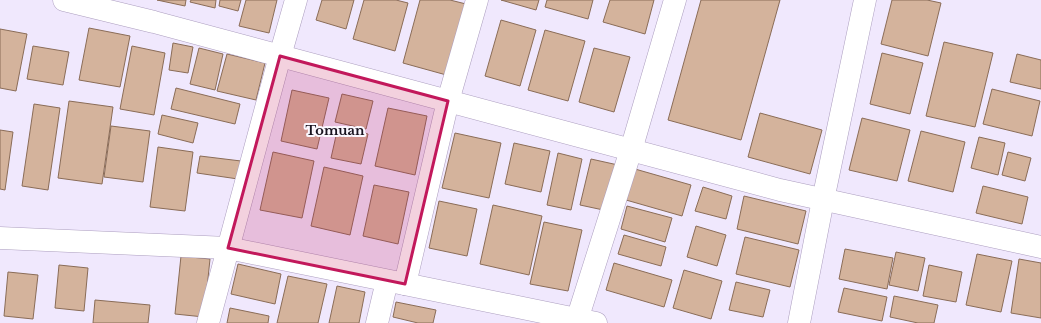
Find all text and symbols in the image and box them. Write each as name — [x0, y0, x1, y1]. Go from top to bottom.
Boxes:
district label: Tomuan — [306, 122, 365, 139]

